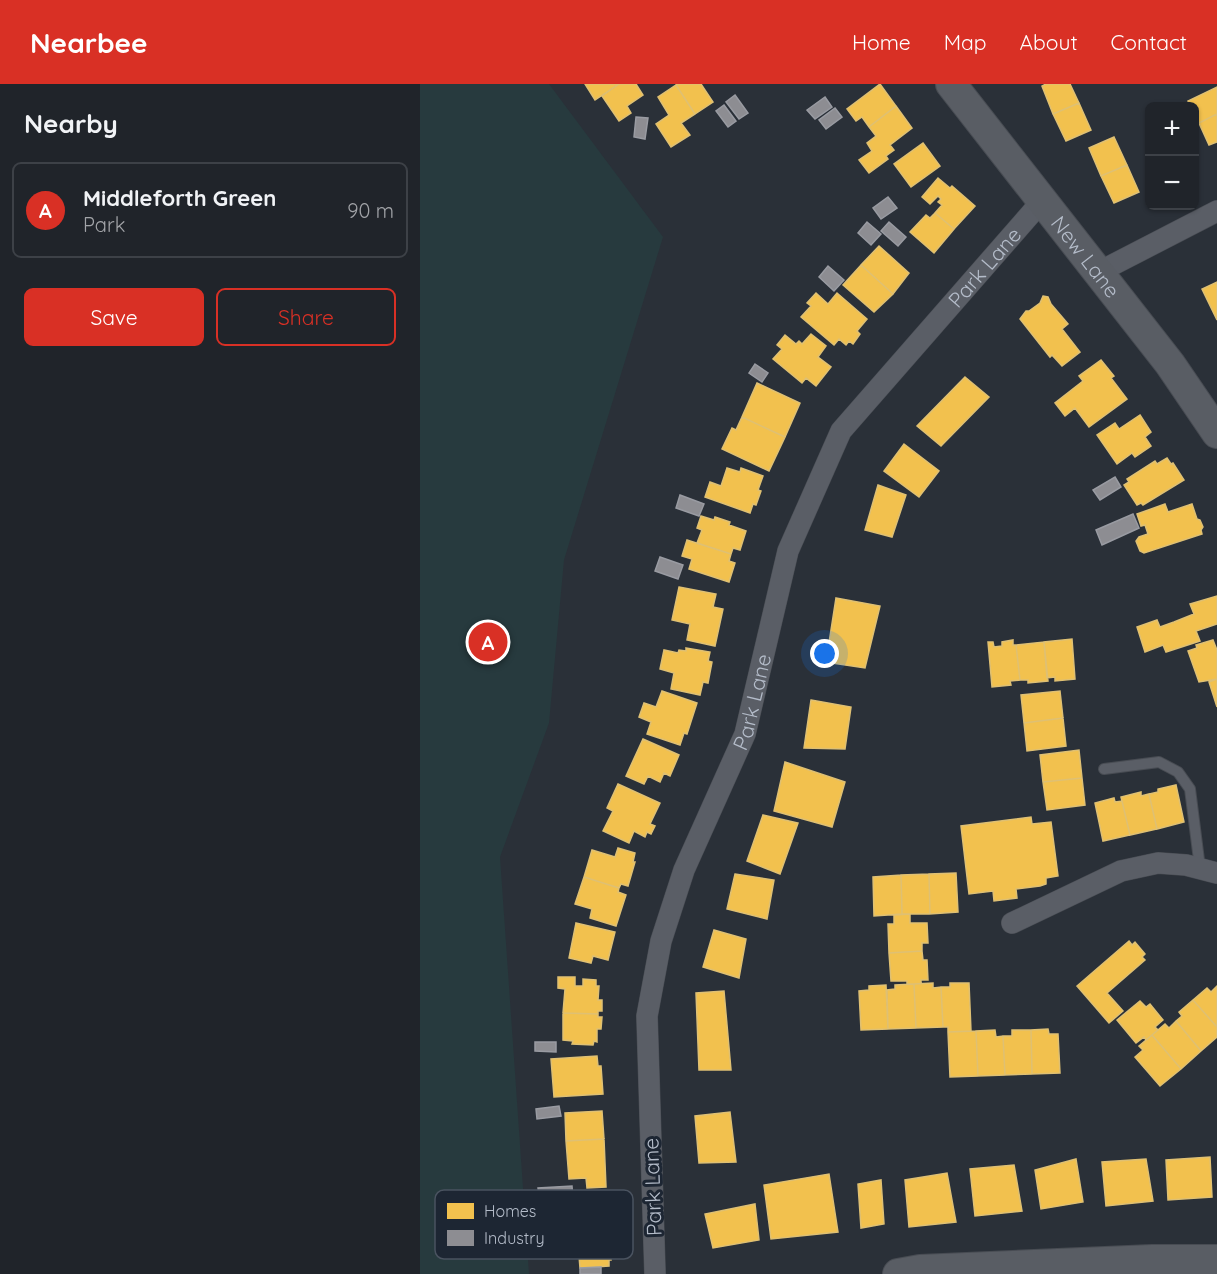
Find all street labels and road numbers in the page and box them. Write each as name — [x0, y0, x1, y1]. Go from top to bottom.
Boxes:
street label: New Lane — [1046, 210, 1126, 303]
street label: Park Lane — [942, 222, 1026, 313]
street label: Park Lane — [727, 651, 776, 754]
street label: Park Lane — [637, 1138, 667, 1236]

